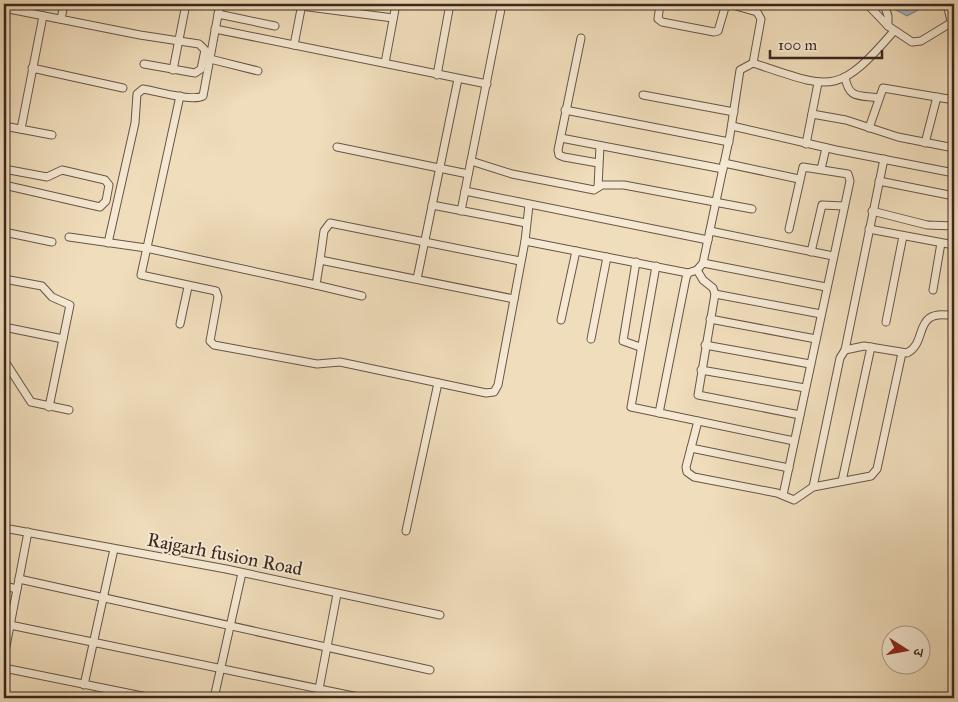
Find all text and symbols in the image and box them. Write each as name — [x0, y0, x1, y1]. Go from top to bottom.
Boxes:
scale bar — [770, 28, 883, 60]
text: 100 m — [778, 36, 818, 54]
street label: Rajgarh fusion Road — [145, 528, 305, 581]
north arrow — [880, 624, 930, 674]
text: उ — [909, 646, 927, 658]

